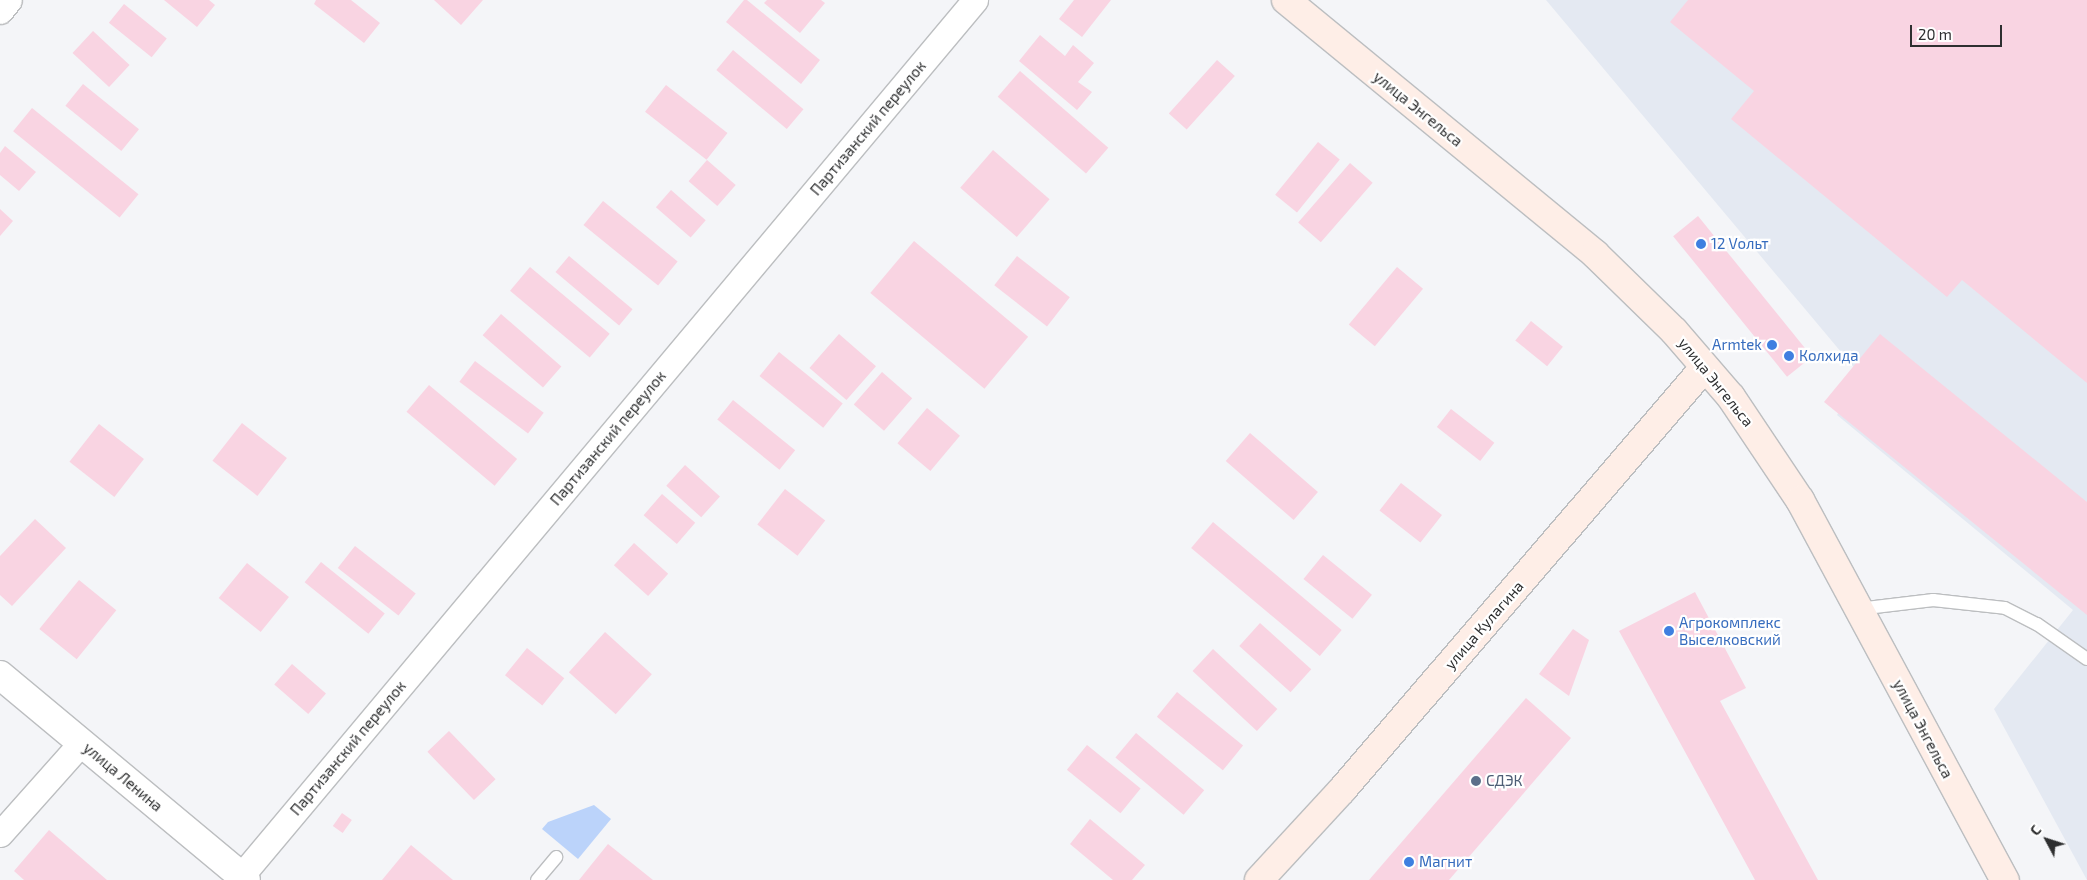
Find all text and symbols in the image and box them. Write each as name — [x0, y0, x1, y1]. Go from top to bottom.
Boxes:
scale bar — [1912, 15, 2004, 47]
text: 20 m — [1918, 25, 1952, 43]
street label: Партизанский переулок — [806, 57, 930, 199]
street label: улица Энгельса — [1370, 68, 1466, 150]
place label: 12 Vольт — [1711, 235, 1769, 253]
marker: 12 Vольт — [1695, 238, 1707, 250]
street label: улица Энгельса — [1675, 334, 1757, 430]
place label: Armtek — [1712, 336, 1762, 354]
marker: Armtek — [1766, 339, 1778, 351]
place label: Колхида — [1799, 347, 1859, 365]
marker: Колхида — [1783, 350, 1795, 362]
street label: Партизанский переулок — [546, 367, 670, 509]
street label: улица Кулагина — [1441, 577, 1527, 673]
place label: Агрокомплекс Выселковский — [1679, 613, 1781, 648]
marker: Агрокомплекс Выселковский — [1663, 625, 1675, 637]
street label: улица Энгельса — [1889, 676, 1957, 782]
street label: Партизанский переулок — [286, 677, 410, 819]
street label: улица Ленина — [80, 739, 166, 815]
place label: СДЭК — [1486, 772, 1523, 790]
marker: СДЭК — [1470, 775, 1482, 787]
north arrow — [2022, 815, 2072, 865]
text: С — [2026, 821, 2044, 839]
place label: Магнит — [1419, 853, 1472, 871]
marker: Магнит — [1403, 856, 1415, 868]

